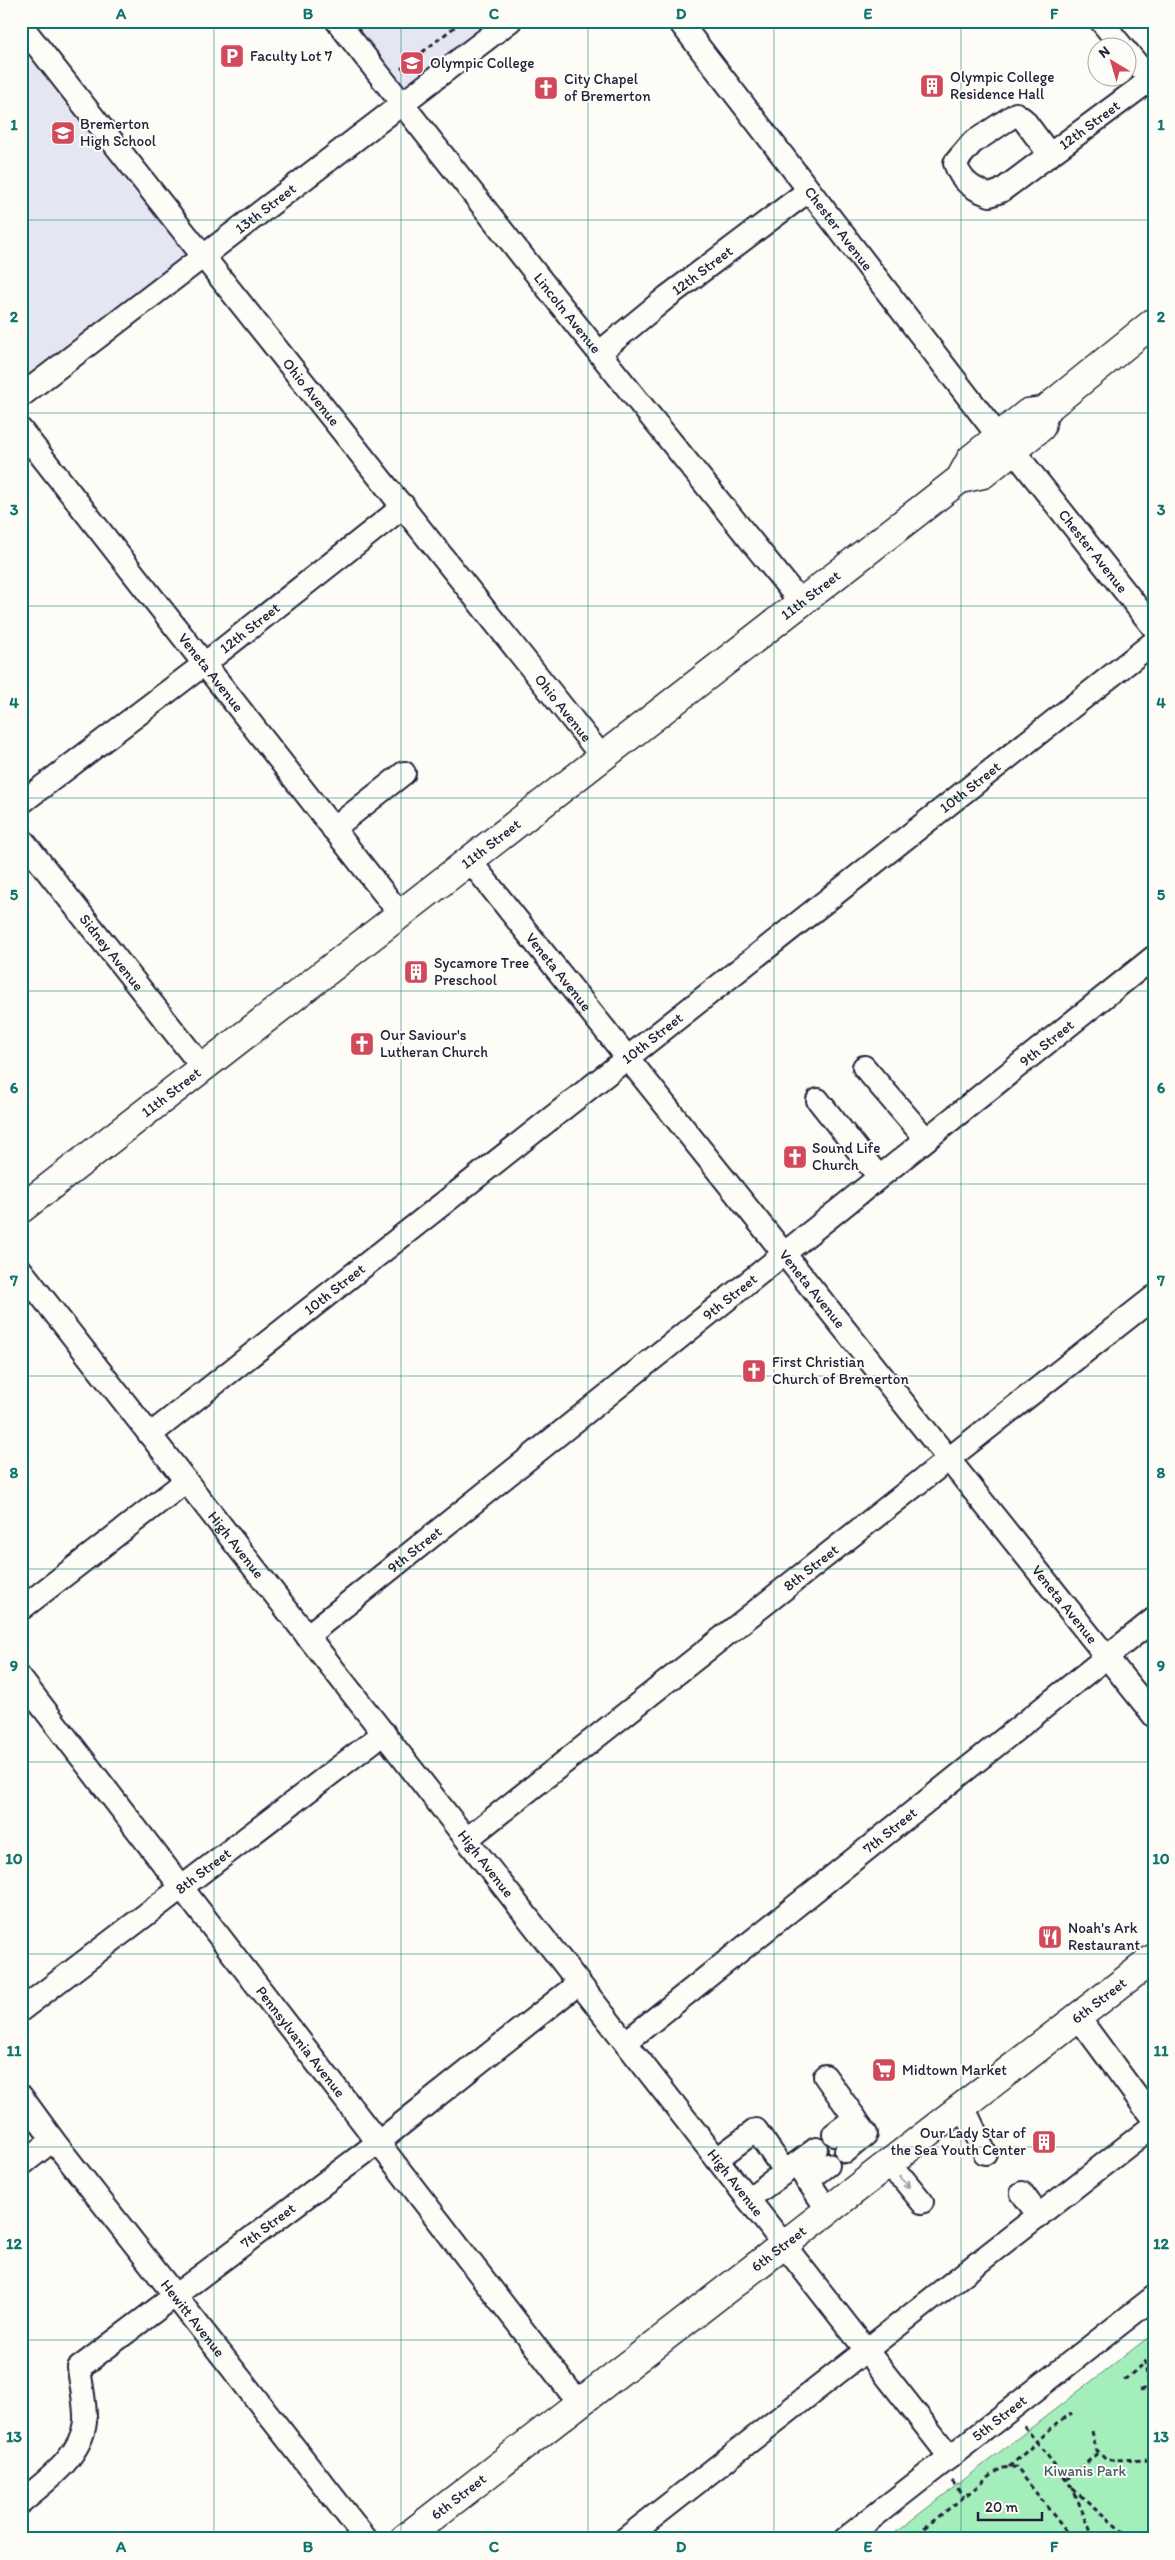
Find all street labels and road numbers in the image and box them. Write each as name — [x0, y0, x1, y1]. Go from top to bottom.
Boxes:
street label: 12th Street — [1055, 96, 1124, 154]
street label: 13th Street — [231, 179, 300, 238]
street label: Chester Avenue — [801, 183, 877, 274]
street label: 12th Street — [668, 242, 736, 299]
street label: Lincoln Avenue — [530, 269, 605, 357]
street label: Ohio Avenue — [279, 355, 344, 430]
street label: Chester Avenue — [1055, 506, 1132, 596]
street label: 11th Street — [777, 566, 844, 624]
street label: 12th Street — [216, 599, 284, 657]
street label: Veneta Avenue — [174, 629, 247, 716]
street label: Ohio Avenue — [531, 670, 596, 745]
street label: 10th Street — [936, 757, 1005, 817]
street label: 11th Street — [457, 815, 524, 873]
street label: Sidney Avenue — [76, 910, 148, 995]
street label: Veneta Avenue — [522, 929, 596, 1015]
street label: 10th Street — [618, 1008, 687, 1068]
street label: 9th Street — [1016, 1016, 1078, 1070]
street label: 11th Street — [138, 1063, 205, 1121]
street label: Veneta Avenue — [775, 1246, 849, 1332]
street label: 10th Street — [300, 1259, 369, 1319]
street label: 9th Street — [699, 1270, 761, 1324]
street label: High Avenue — [204, 1508, 268, 1582]
street label: 9th Street — [384, 1522, 446, 1577]
street label: 8th Street — [780, 1540, 842, 1595]
street label: Veneta Avenue — [1028, 1561, 1102, 1647]
street label: 7th Street — [859, 1803, 921, 1858]
street label: High Avenue — [454, 1826, 518, 1901]
street label: 8th Street — [172, 1844, 235, 1898]
street label: 6th Street — [1068, 1974, 1130, 2028]
street label: Pennsylvania Avenue — [252, 1982, 349, 2101]
street label: High Avenue — [703, 2145, 767, 2220]
street label: 7th Street — [237, 2199, 299, 2252]
street label: 6th Street — [748, 2222, 810, 2276]
street label: Hewitt Avenue — [157, 2276, 229, 2361]
street label: 5th Street — [968, 2391, 1031, 2445]
street label: 6th Street — [427, 2470, 490, 2524]

